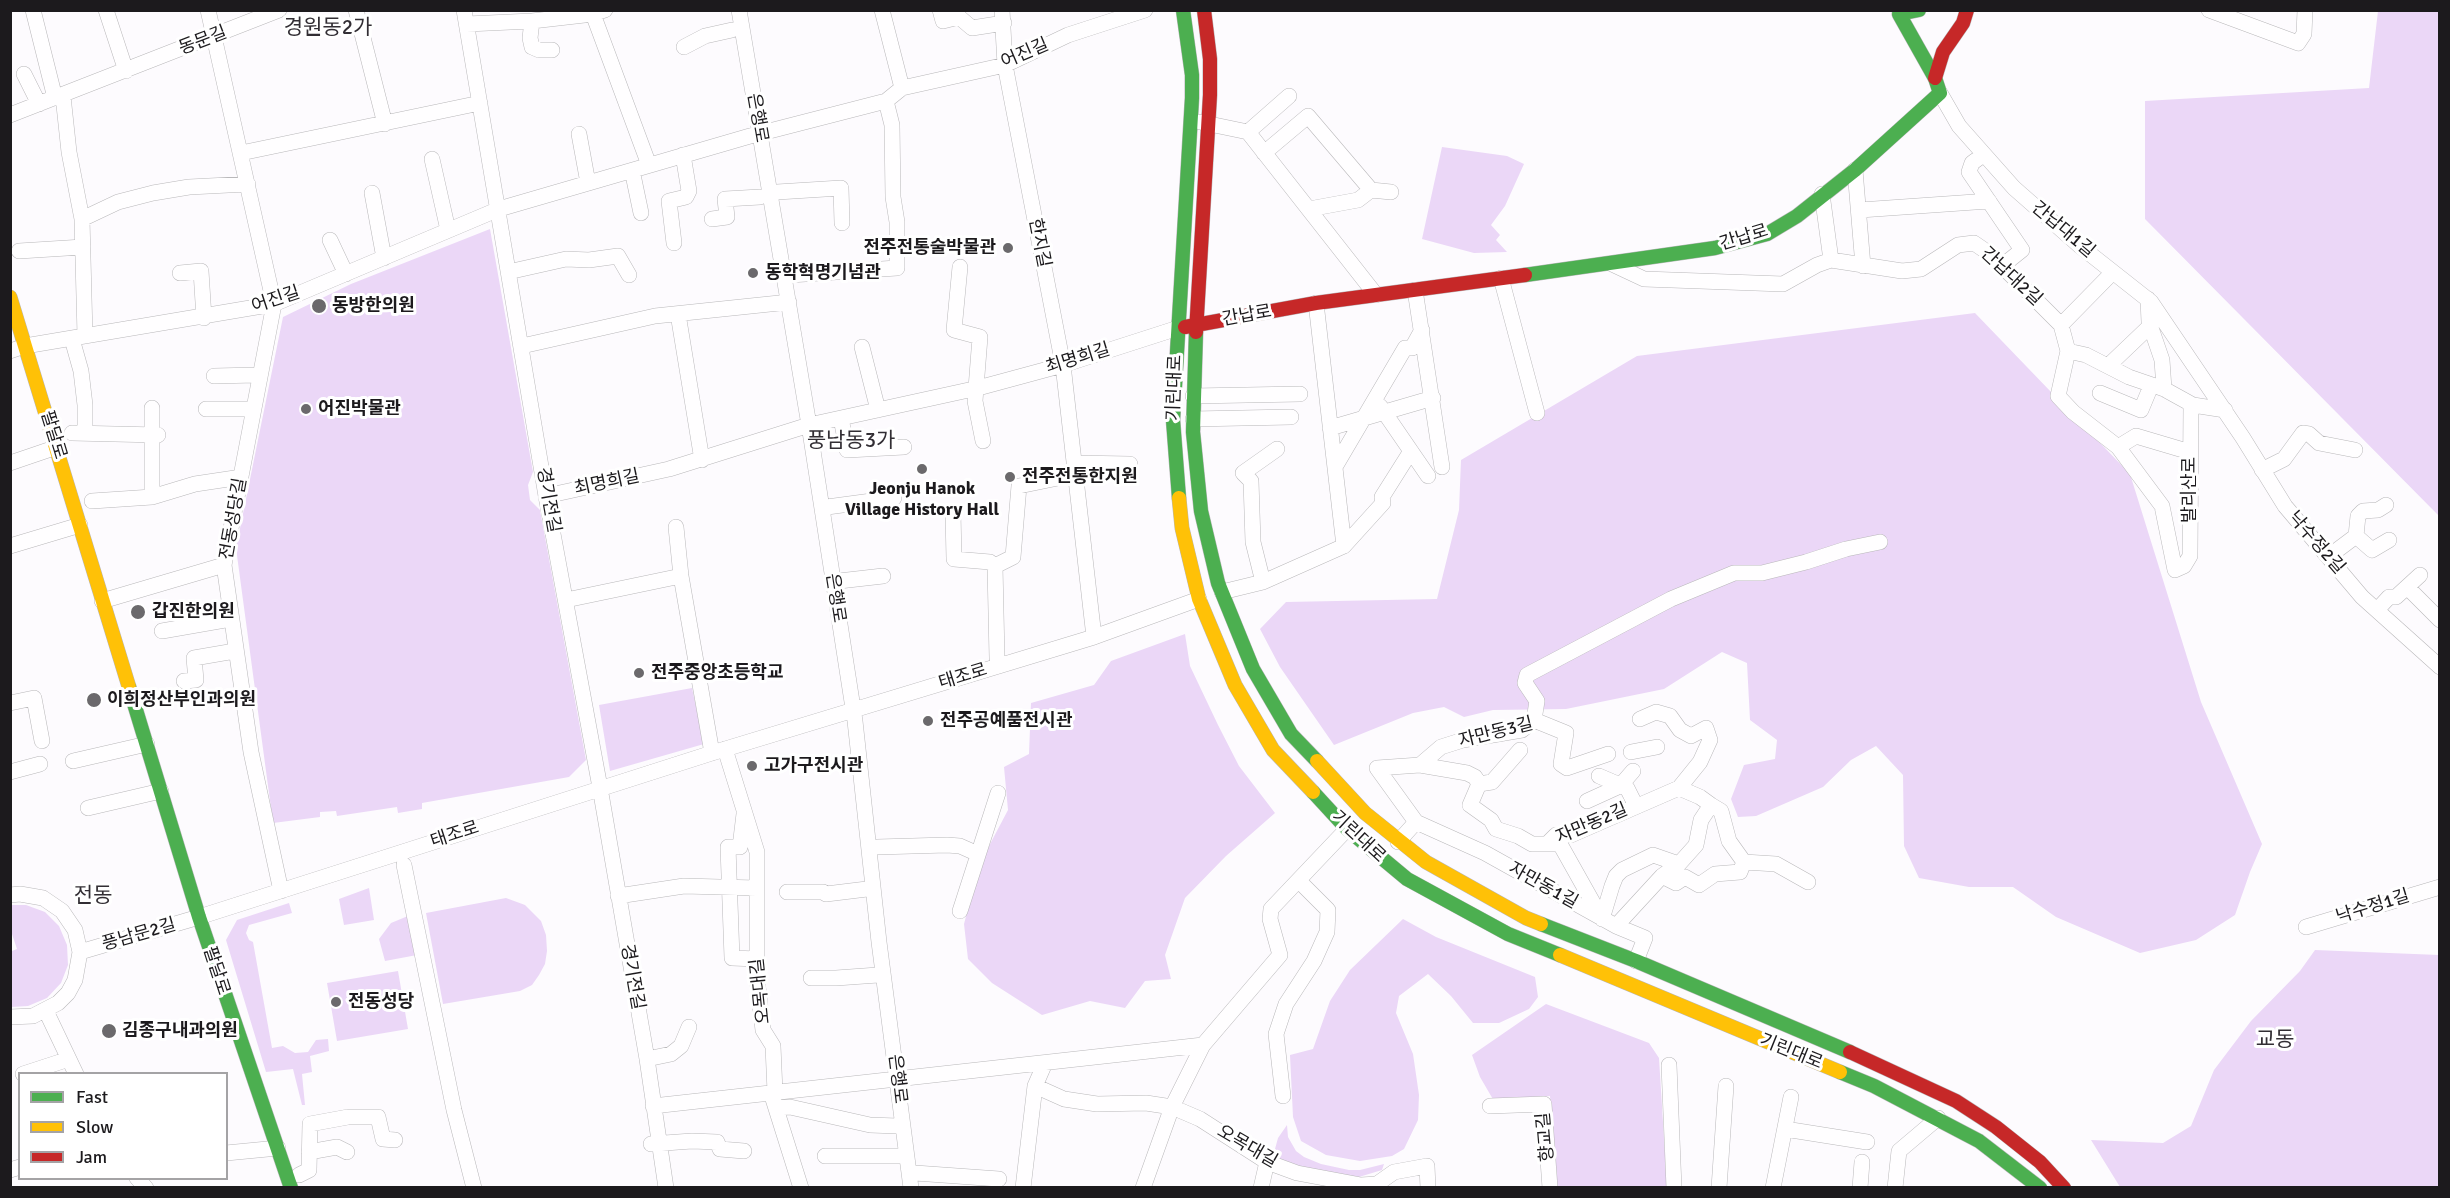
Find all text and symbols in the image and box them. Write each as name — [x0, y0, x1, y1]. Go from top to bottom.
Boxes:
district label: 경원동2가 — [284, 15, 372, 41]
street label: 동문길 — [176, 22, 230, 60]
street label: 어진길 — [998, 34, 1052, 74]
street label: 은행로 — [742, 92, 772, 144]
street label: 간납대1길 — [2027, 197, 2099, 263]
street label: 한지길 — [1024, 217, 1054, 269]
street label: 간납로 — [1717, 220, 1771, 256]
place label: 전주전통술박물관 — [864, 237, 996, 259]
marker: 전주전통술박물관 — [1001, 241, 1015, 255]
street label: 간납대2길 — [1976, 243, 2046, 311]
place label: 동학혁명기념관 — [765, 262, 881, 284]
marker: 동학혁명기념관 — [746, 266, 760, 280]
street label: 어진길 — [249, 282, 303, 318]
place label: 동방한의원 — [332, 295, 415, 317]
marker: 동방한의원 — [310, 297, 328, 315]
street label: 간납로 — [1221, 301, 1273, 331]
street label: 최명희길 — [1043, 339, 1113, 379]
street label: 기린대로 — [1163, 355, 1187, 421]
place label: 어진박물관 — [318, 398, 401, 420]
marker: 어진박물관 — [299, 402, 313, 416]
street label: 팔달로 — [35, 408, 71, 462]
district label: 풍남동3가 — [807, 428, 895, 454]
street label: 발리산로 — [2179, 457, 2201, 523]
marker: Jeonju Hanok Village History Hall — [915, 462, 929, 476]
street label: 경기전길 — [532, 466, 564, 534]
street label: 최명희길 — [572, 466, 642, 500]
place label: 전주전통한지원 — [1022, 466, 1138, 488]
marker: 전주전통한지원 — [1003, 470, 1017, 484]
street label: 전동성당길 — [216, 476, 252, 562]
place label: Jeonju Hanok Village History Hall — [845, 478, 999, 520]
street label: 낙수정2길 — [2283, 507, 2349, 579]
street label: 은행로 — [820, 572, 850, 624]
place label: 갑진한의원 — [152, 601, 235, 623]
marker: 갑진한의원 — [129, 603, 147, 621]
street label: 태조로 — [936, 659, 990, 695]
place label: 전주중앙초등학교 — [651, 662, 783, 684]
marker: 전주중앙초등학교 — [632, 666, 646, 680]
place label: 이희정산부인과의원 — [107, 689, 256, 711]
marker: 이희정산부인과의원 — [85, 691, 103, 709]
place label: 전주공예품전시관 — [940, 710, 1072, 732]
street label: 자만동3길 — [1457, 713, 1535, 753]
marker: 전주공예품전시관 — [921, 714, 935, 728]
place label: 고가구전시관 — [764, 755, 863, 777]
marker: 고가구전시관 — [745, 759, 759, 773]
street label: 자만동2길 — [1553, 799, 1631, 849]
street label: 기린대로 — [1326, 807, 1390, 867]
street label: 태조로 — [428, 817, 482, 853]
street label: 자만동1길 — [1505, 858, 1581, 914]
district label: 전동 — [74, 883, 112, 909]
street label: 낙수정1길 — [2334, 886, 2412, 928]
street label: 풍남문2길 — [100, 914, 178, 956]
street label: 경기전길 — [616, 943, 648, 1011]
street label: 팔달로 — [198, 944, 234, 998]
street label: 오목대길 — [747, 957, 775, 1025]
place label: 전동성당 — [348, 991, 414, 1013]
marker: 전동성당 — [329, 995, 343, 1009]
place label: 김종구내과의원 — [122, 1020, 238, 1042]
marker: 김종구내과의원 — [100, 1022, 118, 1040]
district label: 교동 — [2256, 1027, 2294, 1053]
street label: 기린대로 — [1756, 1030, 1826, 1074]
street label: 은행로 — [883, 1053, 911, 1105]
legend — [18, 1072, 228, 1180]
text: Fast — [76, 1086, 108, 1108]
street label: 향교길 — [1533, 1111, 1559, 1163]
text: Slow — [76, 1116, 113, 1138]
street label: 오목대길 — [1213, 1121, 1281, 1173]
text: Jam — [76, 1146, 107, 1168]

